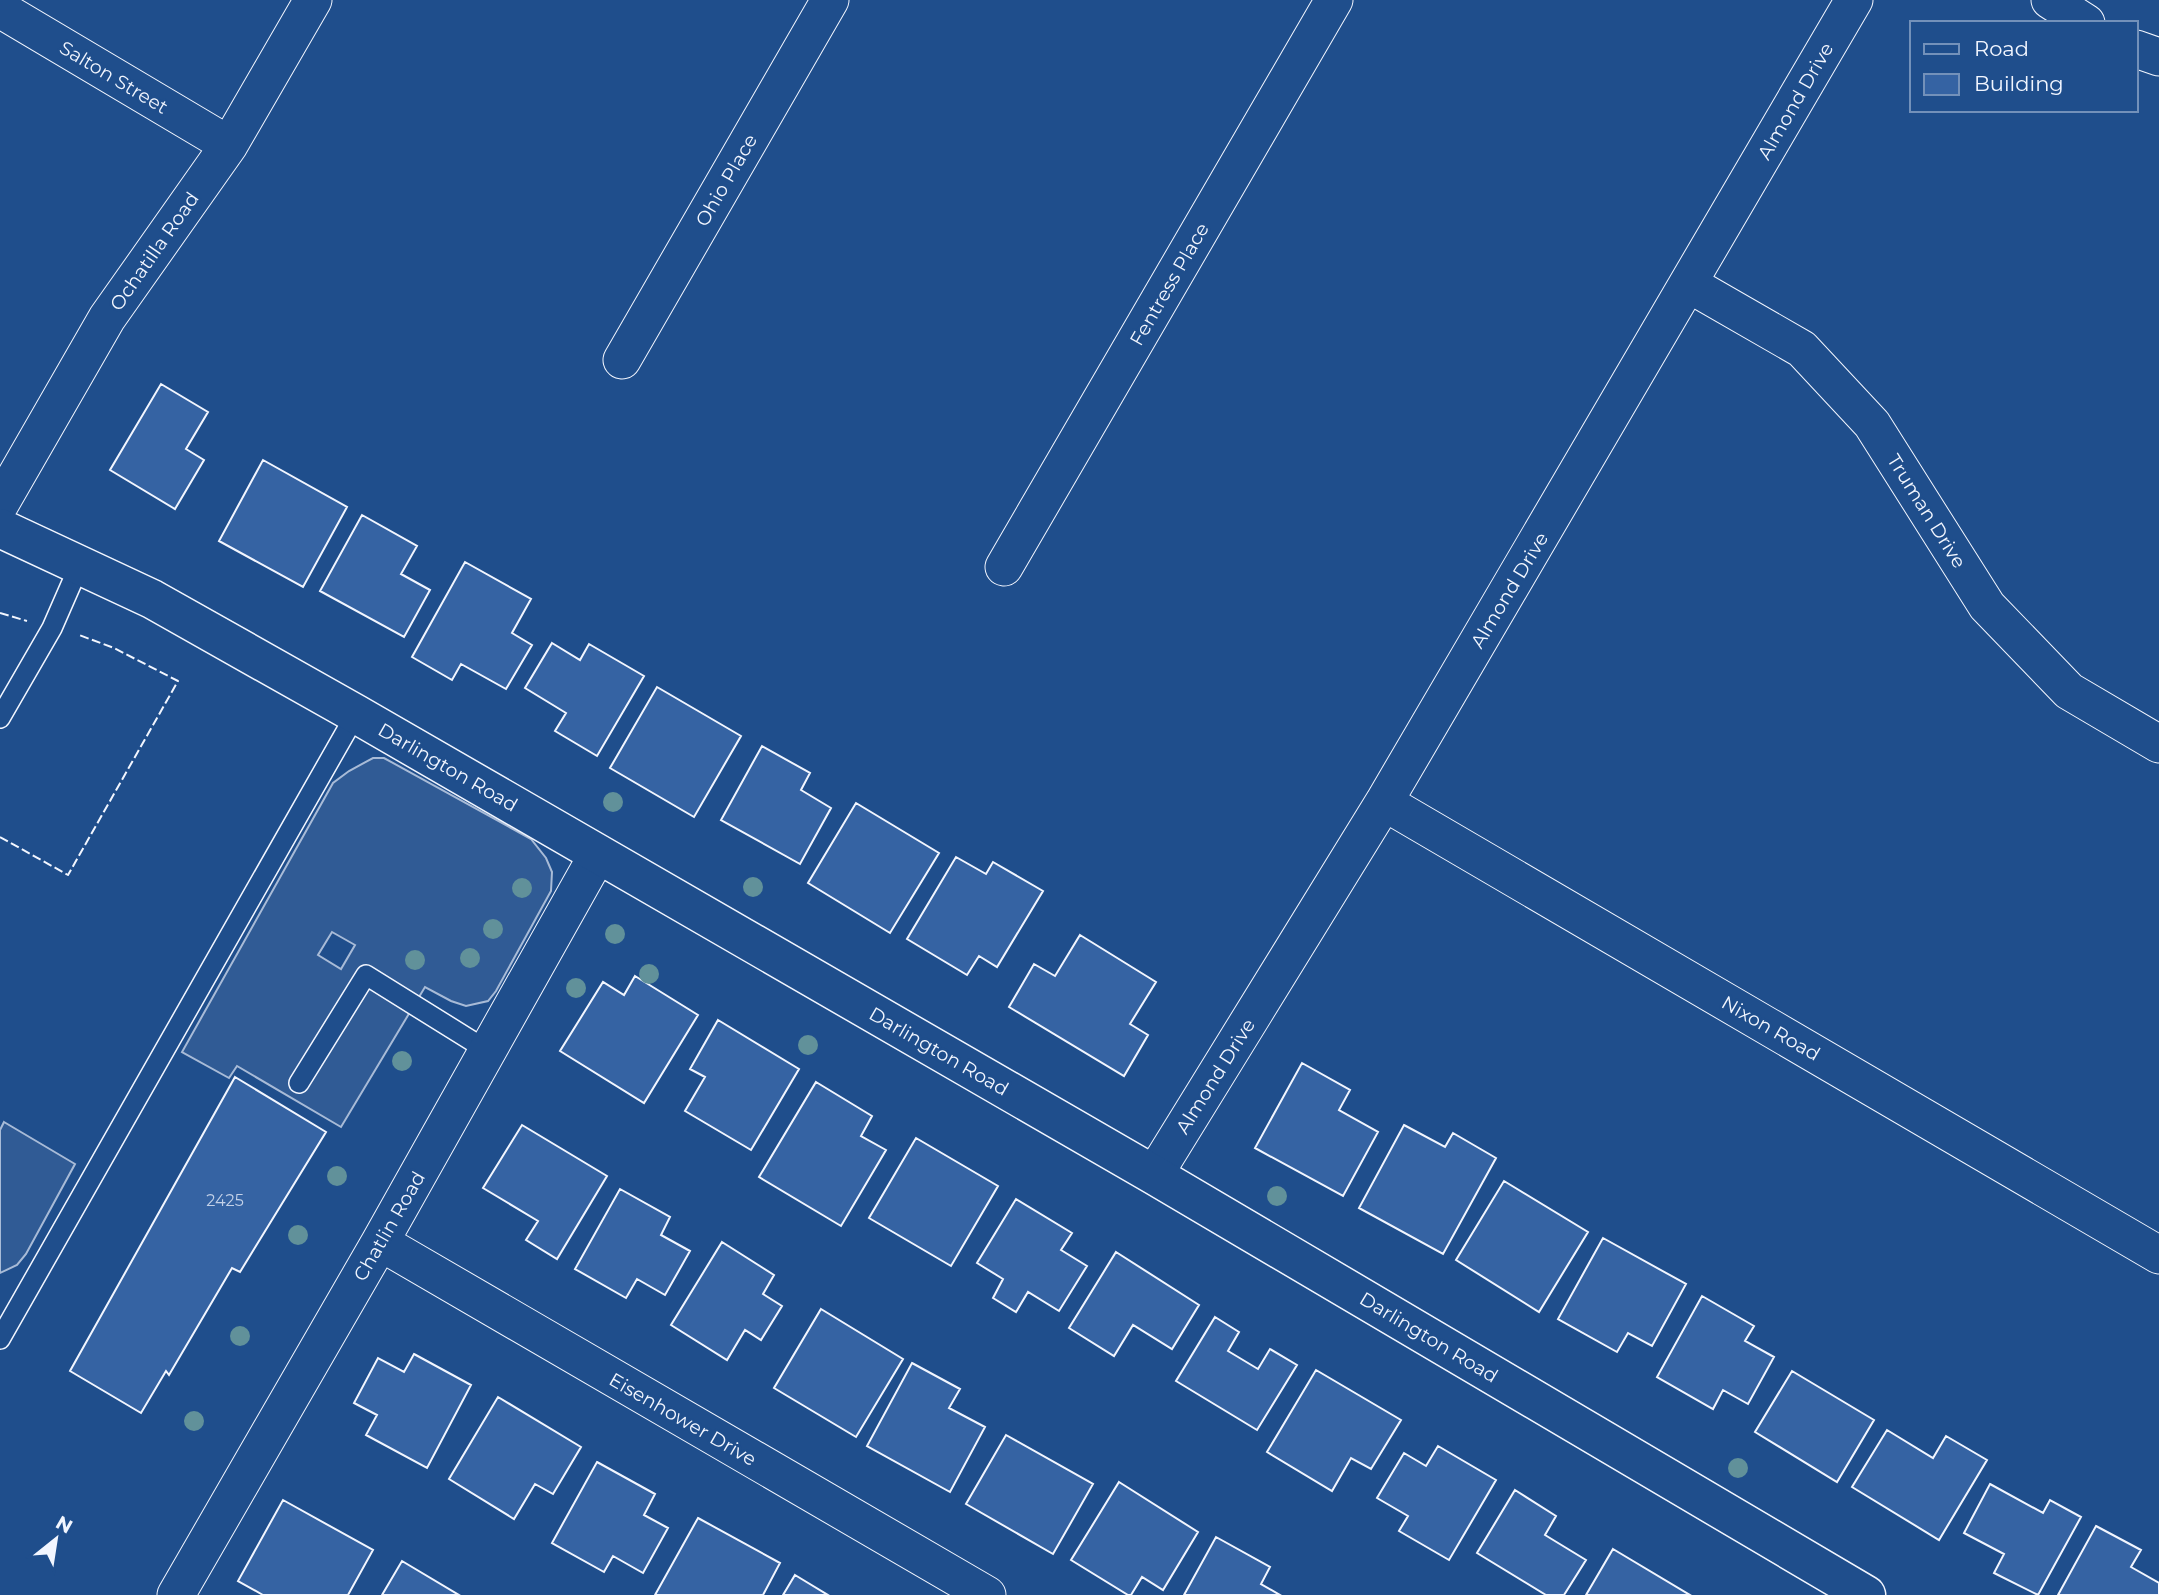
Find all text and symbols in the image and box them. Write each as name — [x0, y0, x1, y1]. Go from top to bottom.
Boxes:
legend — [1910, 21, 2138, 112]
street label: Salton Street — [55, 36, 172, 119]
text: Road — [1974, 36, 2029, 61]
street label: Almond Drive — [1753, 39, 1838, 164]
text: Building — [1974, 71, 2064, 96]
street label: Ohio Place — [691, 130, 762, 230]
street label: Ochatilla Road — [105, 188, 204, 315]
street label: Fentress Place — [1125, 219, 1214, 350]
street label: Truman Drive — [1882, 450, 1971, 572]
street label: Almond Drive — [1466, 528, 1553, 652]
street label: Darlington Road — [374, 718, 522, 817]
street label: Nixon Road — [1717, 991, 1824, 1066]
street label: Darlington Road — [865, 1002, 1013, 1101]
street label: Almond Drive — [1171, 1015, 1260, 1138]
street label: Chatlin Road — [349, 1167, 430, 1285]
house number: 2425 — [206, 1191, 244, 1210]
street label: Darlington Road — [1355, 1287, 1502, 1388]
street label: Eisenhower Drive — [605, 1368, 760, 1471]
north arrow — [21, 1504, 91, 1574]
text: N — [52, 1511, 77, 1539]

